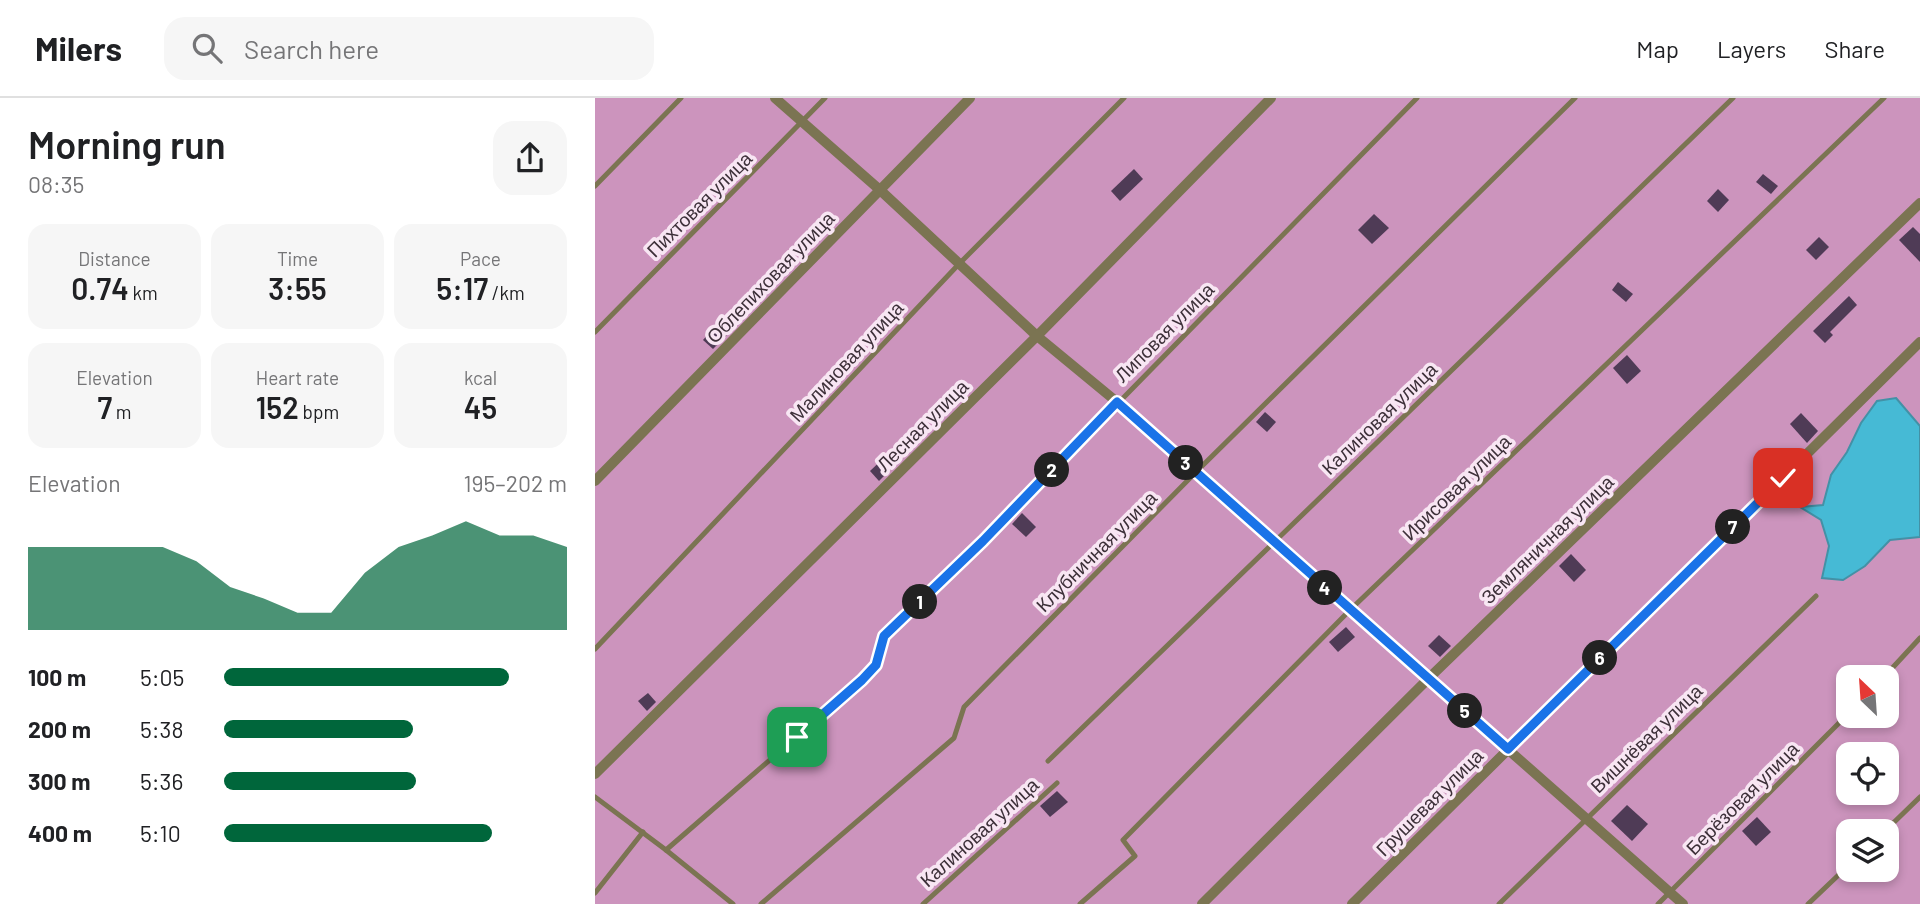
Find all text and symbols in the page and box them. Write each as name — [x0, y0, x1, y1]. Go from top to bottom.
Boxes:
search box — [164, 17, 654, 80]
text: Milers — [35, 28, 122, 68]
icon: search — [188, 29, 226, 67]
text: Search here — [244, 33, 379, 64]
text: Map — [1636, 34, 1679, 63]
text: Layers — [1717, 34, 1786, 63]
text: Share — [1824, 34, 1885, 63]
text: Morning run — [28, 121, 226, 167]
button: share — [493, 121, 567, 195]
street label: Пихтовая улица — [642, 146, 757, 261]
text: 08:35 — [28, 170, 84, 198]
street label: Облепиховая улица — [701, 206, 839, 348]
text: Distance — [78, 247, 151, 270]
text: Time — [277, 247, 318, 270]
text: Pace — [460, 247, 501, 270]
text: 0.74 — [71, 270, 129, 306]
text: 3:55 — [268, 270, 327, 306]
text: 5:17 — [436, 270, 488, 306]
street label: Липовая улица — [1110, 277, 1219, 386]
text: km — [129, 281, 158, 304]
text: /km — [488, 281, 525, 304]
street label: Малиновая улица — [784, 296, 908, 426]
street label: Калиновая улица — [1317, 357, 1442, 479]
text: Elevation — [76, 366, 153, 389]
text: Heart rate — [256, 366, 339, 389]
text: kcal — [464, 366, 497, 389]
street label: Лесная улица — [871, 374, 973, 476]
text: 7 — [97, 389, 112, 425]
text: 152 — [256, 389, 299, 425]
text: 45 — [464, 389, 497, 425]
text: m — [112, 400, 132, 423]
text: bpm — [299, 400, 339, 423]
street label: Ирисовая улица — [1397, 429, 1515, 545]
pin: 3 — [1169, 446, 1203, 480]
pin — [1753, 448, 1813, 508]
text: 3 — [1180, 451, 1191, 474]
pin: 2 — [1035, 452, 1070, 488]
text: 2 — [1046, 458, 1057, 481]
icon: check — [1764, 459, 1802, 497]
text: Elevation — [28, 469, 121, 497]
text: 195–202 m — [464, 469, 567, 497]
street label: Земляничная улица — [1476, 470, 1618, 608]
street label: Клубничная улица — [1031, 486, 1161, 616]
pin: 7 — [1715, 510, 1751, 544]
text: 7 — [1728, 515, 1737, 538]
pin: 4 — [1307, 570, 1343, 606]
text: 4 — [1319, 576, 1330, 599]
pin: 1 — [903, 584, 937, 620]
text: 1 — [916, 590, 923, 613]
pin: 6 — [1583, 640, 1618, 676]
text: 6 — [1594, 646, 1605, 669]
text: 100 m — [28, 663, 86, 691]
text: 5:05 — [140, 663, 184, 691]
north arrow — [1836, 665, 1899, 728]
map controls — [1836, 665, 1899, 882]
street label: Вишнёвая улица — [1585, 679, 1707, 797]
pin: 5 — [1447, 694, 1483, 728]
text: 5 — [1459, 699, 1470, 722]
pin — [767, 707, 827, 767]
text: 200 m — [28, 715, 91, 743]
text: 5:38 — [140, 715, 183, 743]
icon: arrive — [778, 718, 816, 756]
street label: Берёзовая улица — [1681, 737, 1803, 859]
button: locate — [1836, 742, 1899, 805]
street label: Грушевая улица — [1371, 743, 1488, 860]
text: 300 m — [28, 767, 90, 795]
text: 5:36 — [140, 767, 183, 795]
street label: Калиновая улица — [915, 773, 1043, 891]
text: 400 m — [28, 819, 92, 847]
text: 5:10 — [140, 819, 181, 847]
button: layers — [1836, 819, 1899, 882]

